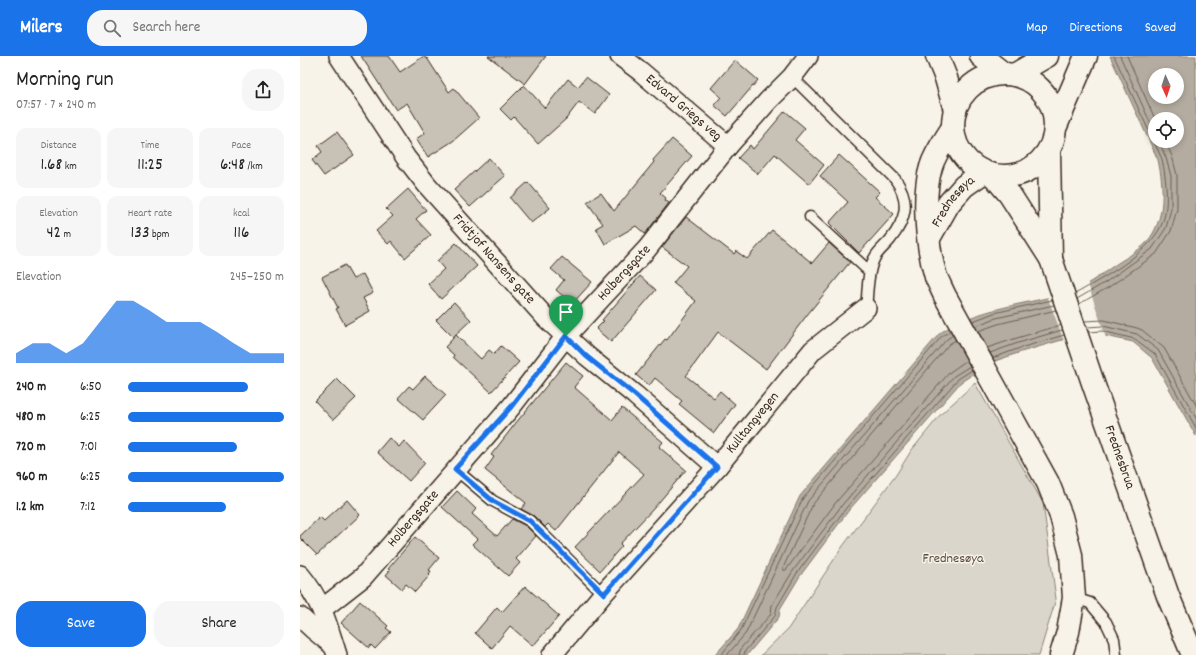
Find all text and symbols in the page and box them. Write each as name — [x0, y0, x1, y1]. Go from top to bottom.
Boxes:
search box — [87, 10, 367, 46]
text: Milers — [20, 15, 63, 42]
icon: search — [101, 17, 123, 39]
text: Search here — [133, 17, 200, 39]
text: Map — [1026, 18, 1048, 38]
text: Directions — [1070, 18, 1123, 38]
text: Saved — [1145, 18, 1176, 38]
text: Morning run — [16, 65, 114, 96]
north arrow — [1148, 68, 1184, 104]
map controls — [1148, 68, 1184, 148]
button: share — [242, 69, 284, 111]
street label: Edvard Griegs veg — [641, 70, 726, 146]
text: 07:57 · 7 × 240 m — [16, 96, 96, 115]
button: locate — [1148, 112, 1184, 148]
text: Distance — [41, 138, 77, 154]
text: Time — [141, 138, 159, 154]
text: Pace — [232, 138, 251, 154]
text: 1.68 — [41, 154, 62, 178]
text: 11:25 — [137, 154, 163, 178]
text: 6:48 — [220, 154, 245, 178]
text: km — [62, 159, 77, 175]
text: /km — [245, 159, 263, 175]
street label: Frednesøya — [927, 171, 980, 231]
text: Elevation — [40, 206, 78, 222]
text: Heart rate — [128, 206, 172, 222]
text: kcal — [233, 206, 250, 222]
street label: Fridtjof Nansens gate — [448, 210, 539, 309]
text: 42 — [46, 222, 61, 246]
text: 133 — [131, 222, 149, 246]
text: 116 — [233, 222, 249, 246]
text: m — [61, 227, 71, 243]
text: bpm — [149, 227, 169, 243]
street label: Holbergsgate — [593, 241, 656, 306]
text: Elevation — [16, 268, 61, 287]
text: 245–250 m — [230, 268, 284, 287]
pin — [549, 295, 583, 336]
icon: arrive — [555, 301, 577, 323]
text: 240 m — [16, 378, 46, 397]
text: 6:50 — [80, 378, 102, 397]
street label: Kulltangvegen — [722, 388, 784, 458]
text: 480 m — [16, 408, 46, 427]
text: 6:25 — [80, 408, 100, 427]
street label: Frednesbrua — [1099, 423, 1140, 492]
text: 720 m — [16, 438, 46, 457]
text: 7:01 — [80, 438, 97, 457]
text: 960 m — [16, 468, 47, 487]
text: 6:25 — [80, 468, 100, 487]
street label: Holbergsgate — [383, 486, 444, 552]
text: 1.2 km — [16, 498, 44, 517]
text: 7:12 — [80, 498, 96, 517]
park label: Frednesøya — [922, 549, 984, 569]
button: Save — [16, 601, 146, 647]
button: Share — [154, 601, 284, 647]

